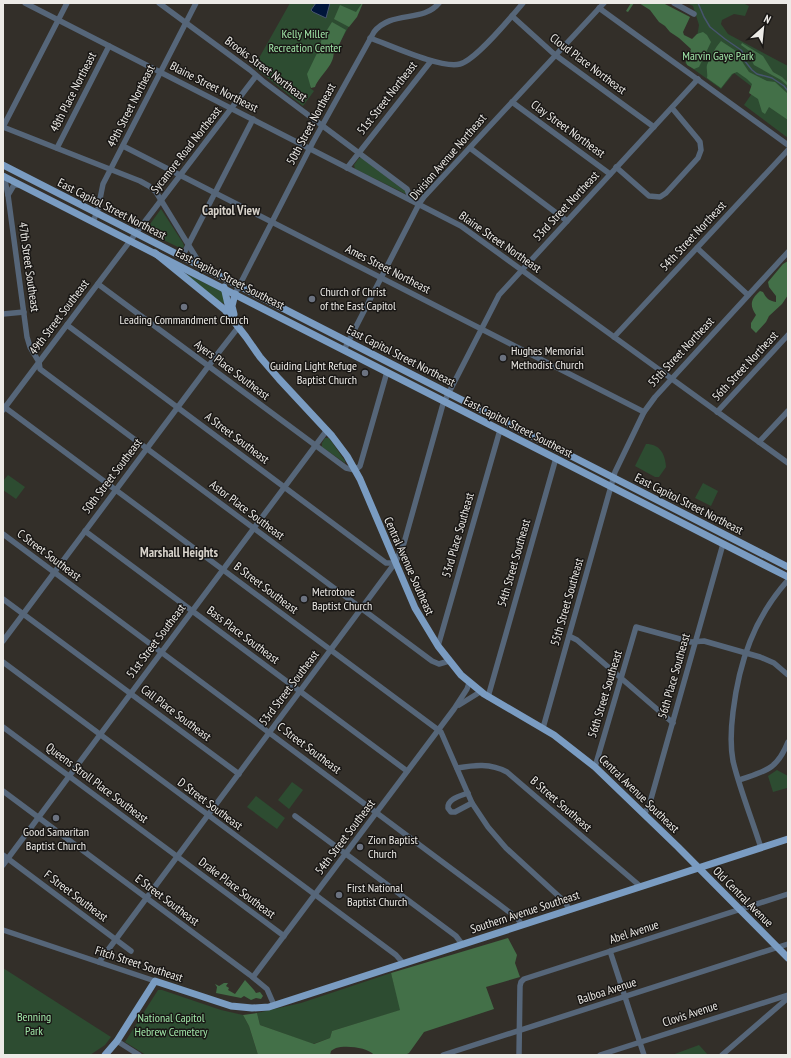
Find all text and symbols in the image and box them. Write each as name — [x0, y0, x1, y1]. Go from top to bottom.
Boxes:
north arrow — [743, 8, 783, 48]
text: N — [762, 12, 773, 27]
park label: Kelly Miller Recreation Center — [268, 26, 342, 55]
street label: Cloud Place Northeast — [547, 30, 630, 98]
street label: Brooks Street Northeast — [222, 33, 311, 105]
park label: Marvin Gaye Park — [682, 48, 754, 63]
street label: 48th Place Northeast — [46, 49, 99, 134]
street label: 51st Street Northeast — [353, 57, 420, 137]
street label: Blaine Street Northeast — [168, 58, 261, 116]
street label: 49th Street Northeast — [103, 62, 158, 149]
street label: 50th Street Northeast — [283, 80, 339, 167]
street label: Clay Street Northeast — [528, 97, 609, 161]
street label: Sycamore Road Northeast — [147, 103, 225, 196]
street label: Division Avenue Northeast — [406, 110, 490, 203]
street label: 53rd Street Northeast — [529, 167, 602, 244]
street label: East Capitol Street Northeast — [55, 175, 170, 243]
street label: 54th Street Northeast — [656, 197, 729, 274]
district label: Capitol View — [202, 202, 260, 219]
street label: Blaine Street Northeast — [456, 208, 545, 276]
street label: 47th Street Southeast — [16, 221, 43, 313]
street label: Ames Street Northeast — [343, 241, 434, 297]
street label: East Capitol Street Southeast — [173, 245, 288, 313]
street label: 49th Street Southeast — [25, 275, 92, 357]
place label: Church of Christ of the East Capitol — [320, 284, 396, 313]
marker: Church of Christ of the East Capitol — [307, 294, 317, 304]
marker: Leading Commandment Church — [179, 302, 189, 312]
place label: Leading Commandment Church — [120, 312, 248, 327]
street label: 55th Street Northeast — [644, 313, 717, 390]
street label: East Capitol Street Northeast — [344, 322, 459, 390]
street label: 56th Street Northeast — [708, 327, 781, 404]
street label: Ayers Place Southeast — [192, 336, 273, 403]
place label: Hughes Memorial Methodist Church — [511, 343, 584, 372]
marker: Hughes Memorial Methodist Church — [498, 353, 508, 363]
place label: Guiding Light Refuge Baptist Church — [270, 358, 357, 387]
marker: Guiding Light Refuge Baptist Church — [360, 368, 370, 378]
street label: East Capitol Street Southeast — [461, 393, 576, 461]
street label: A Street Southeast — [202, 409, 273, 467]
street label: 50th Street Southeast — [78, 434, 145, 516]
street label: East Capitol Street Northeast — [632, 470, 747, 538]
street label: Astor Place Southeast — [207, 477, 288, 543]
street label: 53rd Place Southeast — [438, 490, 477, 579]
street label: Central Avenue Southeast — [381, 514, 438, 618]
street label: 54th Street Southeast — [494, 517, 533, 608]
street label: C Street Southeast — [14, 526, 85, 584]
district label: Marshall Heights — [140, 544, 218, 561]
street label: 55th Street Southeast — [547, 556, 586, 647]
street label: B Street Southeast — [231, 558, 302, 617]
place label: Metrotone Baptist Church — [312, 584, 372, 613]
marker: Metrotone Baptist Church — [299, 594, 309, 604]
street label: 51st Street Southeast — [123, 600, 189, 681]
street label: Bass Place Southeast — [204, 602, 283, 667]
street label: 56th Place Southeast — [654, 631, 693, 720]
street label: 53rd Street Southeast — [255, 647, 322, 728]
street label: 56th Street Southeast — [584, 648, 625, 739]
street label: Call Place Southeast — [138, 681, 215, 744]
street label: C Street Southeast — [274, 719, 345, 777]
street label: Queens Stroll Place Southeast — [43, 739, 152, 826]
street label: Central Avenue Southeast — [596, 751, 683, 836]
street label: B Street Southeast — [527, 773, 596, 835]
street label: D Street Southeast — [175, 774, 246, 833]
street label: 54th Street Southeast — [311, 795, 378, 877]
marker: Good Samaritan Baptist Church — [51, 813, 61, 823]
place label: Good Samaritan Baptist Church — [23, 824, 89, 853]
place label: Zion Baptist Church — [368, 832, 419, 861]
marker: Zion Baptist Church — [355, 842, 365, 852]
street label: Drake Place Southeast — [196, 854, 279, 922]
street label: Old Central Avenue — [710, 863, 777, 930]
street label: F Street Southeast — [41, 867, 112, 925]
street label: E Street Southeast — [132, 871, 203, 929]
place label: First National Baptist Church — [347, 880, 407, 909]
street label: Southern Avenue Southeast — [468, 887, 582, 936]
marker: First National Baptist Church — [334, 890, 344, 900]
street label: Abel Avenue — [607, 916, 661, 947]
street label: Fitch Street Southeast — [93, 942, 186, 985]
street label: Balboa Avenue — [576, 974, 638, 1007]
street label: Clovis Avenue — [660, 998, 719, 1030]
park label: Benning Park — [17, 1009, 51, 1038]
park label: National Capitol Hebrew Cemetery — [135, 1010, 208, 1039]

